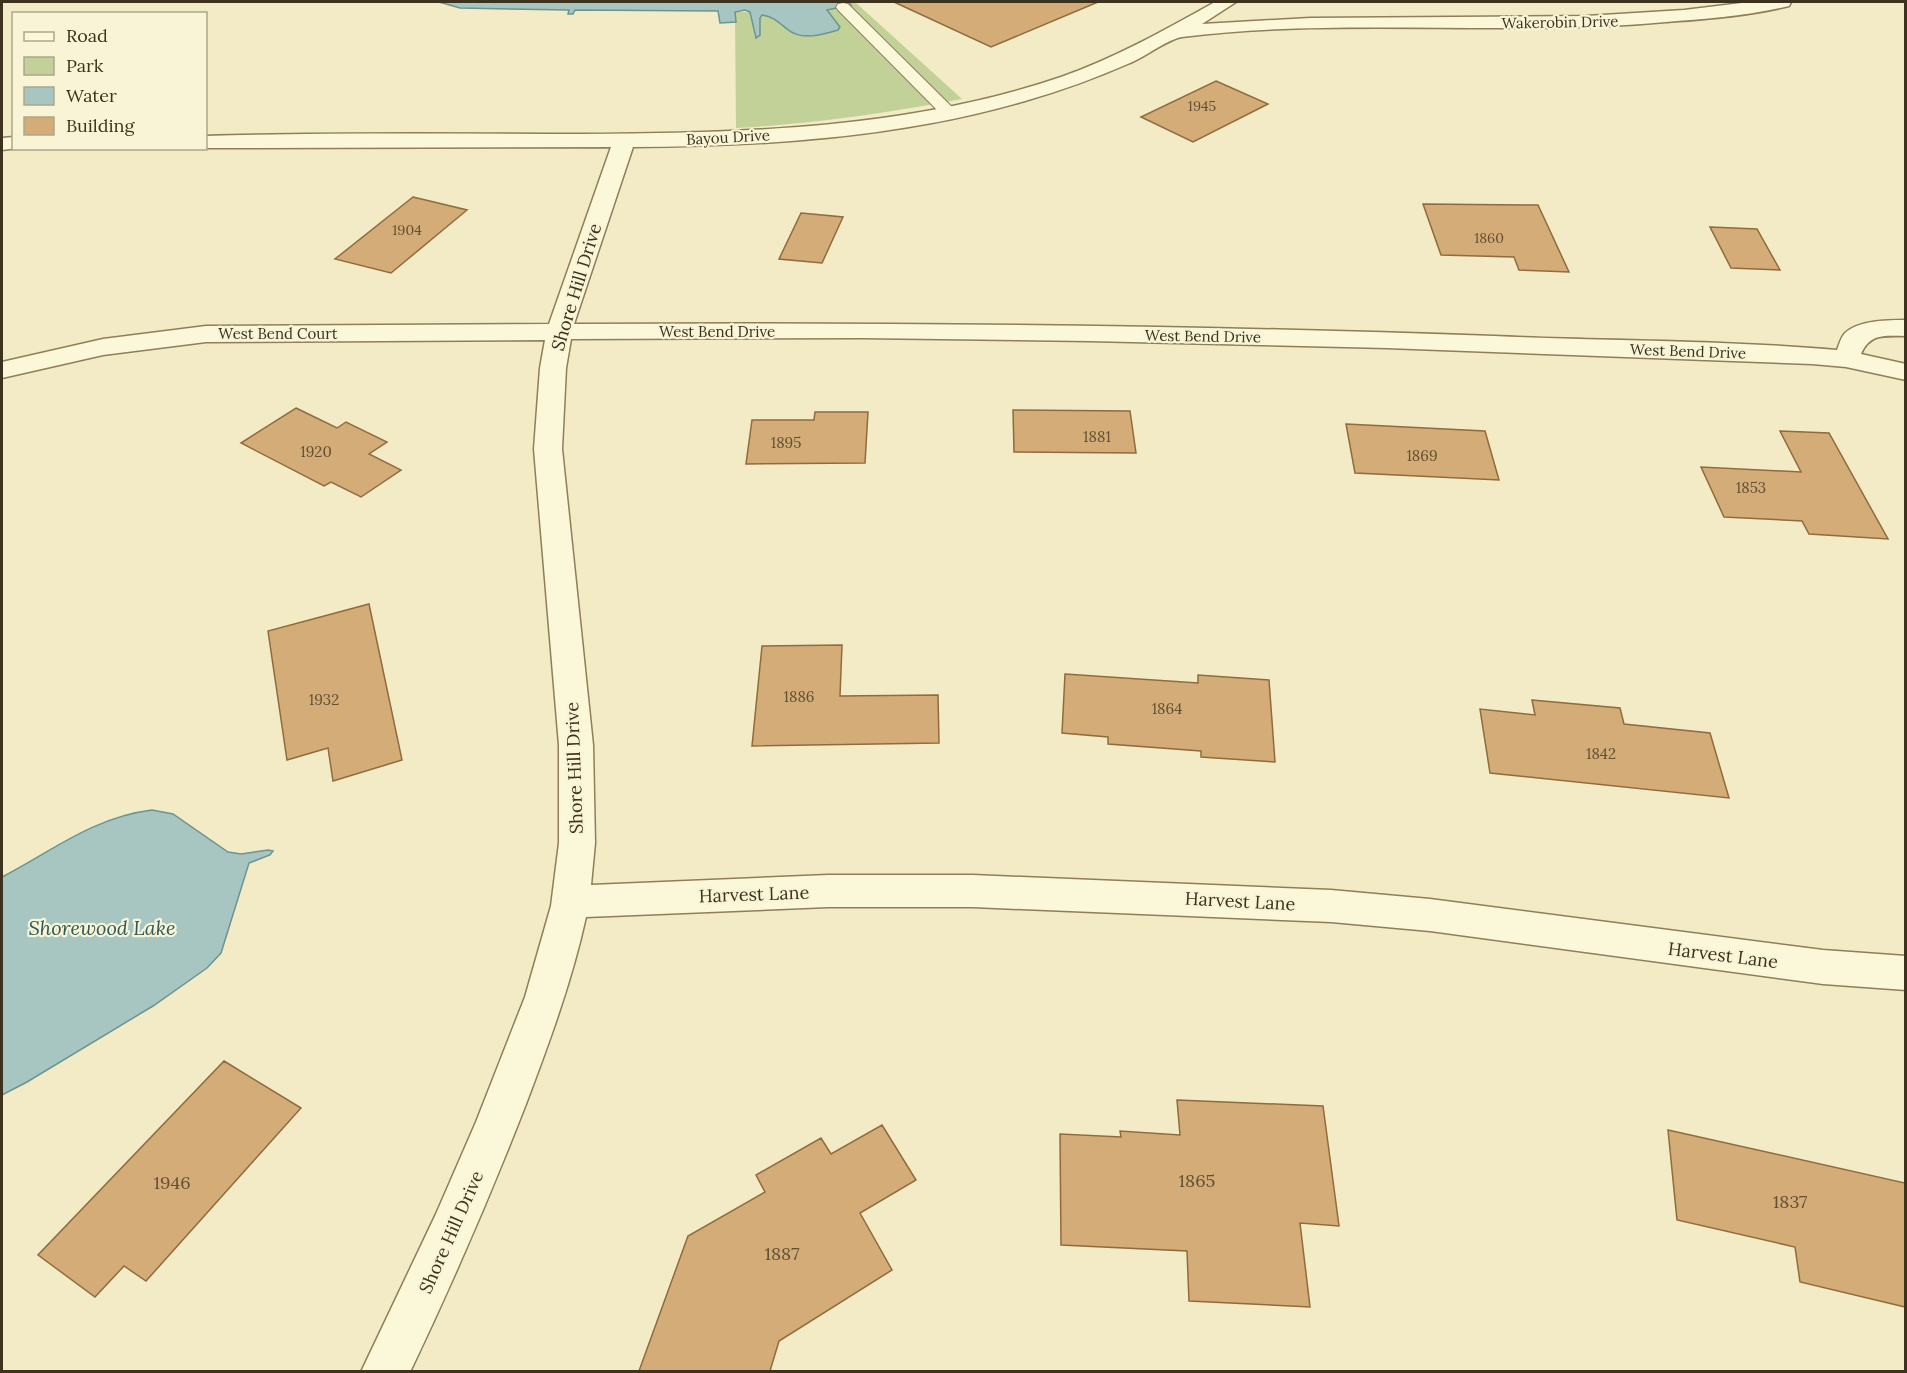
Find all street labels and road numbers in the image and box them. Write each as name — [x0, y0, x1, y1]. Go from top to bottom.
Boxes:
street label: Wakerobin Drive — [1501, 11, 1619, 33]
street label: Bayou Drive — [686, 125, 770, 149]
street label: Shore Hill Drive — [546, 220, 606, 354]
street label: West Bend Drive — [659, 322, 775, 341]
street label: West Bend Court — [218, 324, 338, 343]
street label: West Bend Drive — [1145, 325, 1261, 347]
street label: West Bend Drive — [1630, 339, 1746, 363]
street label: Shore Hill Drive — [560, 701, 588, 834]
street label: Harvest Lane — [698, 881, 810, 907]
street label: Harvest Lane — [1184, 887, 1296, 915]
street label: Harvest Lane — [1667, 937, 1780, 973]
street label: Shore Hill Drive — [414, 1167, 488, 1297]

